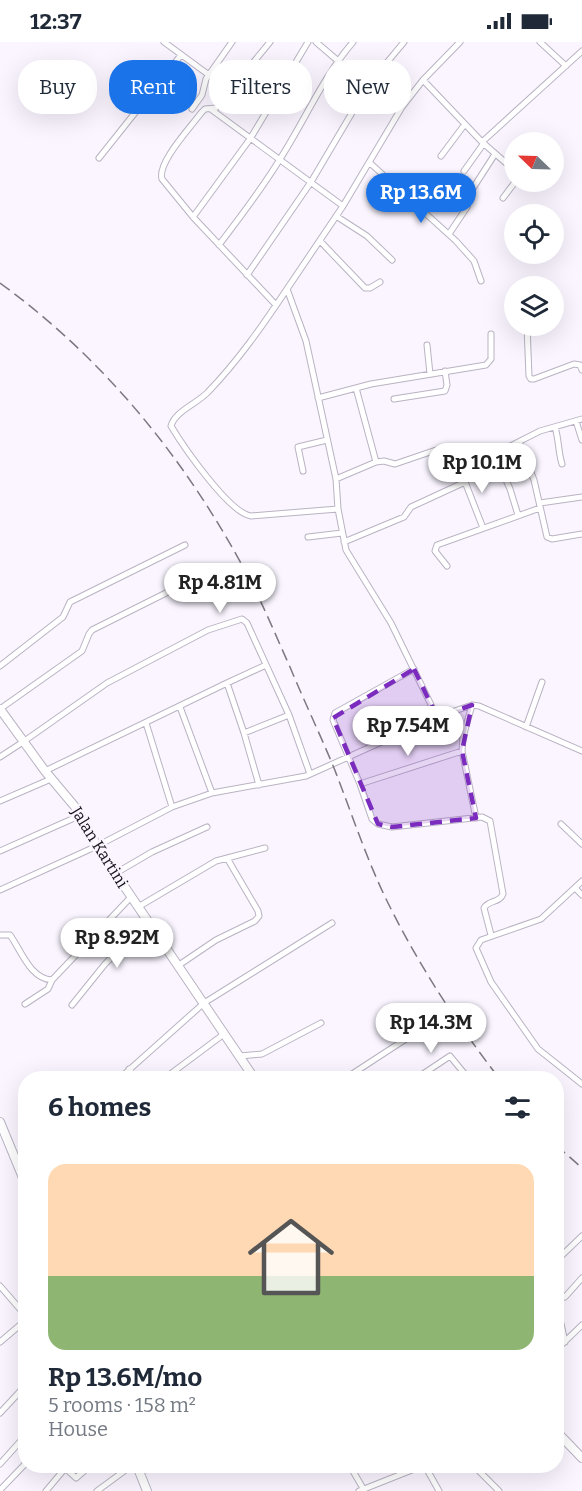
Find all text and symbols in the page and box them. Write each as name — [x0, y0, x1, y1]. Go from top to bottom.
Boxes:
text: 12:37 — [30, 8, 82, 35]
chip: Buy — [18, 60, 97, 114]
chip: Rent — [109, 60, 197, 114]
chip: Filters — [209, 60, 312, 114]
chip: New — [324, 60, 411, 114]
north arrow — [504, 132, 564, 192]
map controls — [504, 132, 564, 336]
pin: Rp 13.6M — [359, 173, 483, 224]
text: Rp 13.6M — [380, 180, 462, 204]
button: locate — [504, 204, 564, 264]
button: layers — [504, 276, 564, 336]
pin: Rp 10.1M — [420, 443, 544, 494]
text: Rp 10.1M — [442, 450, 522, 474]
pin: Rp 4.81M — [158, 563, 282, 614]
text: Rp 4.81M — [178, 570, 262, 594]
pin: Rp 7.54M — [346, 706, 470, 757]
text: Rp 7.54M — [366, 713, 450, 737]
street label: Jalan Kartini — [67, 802, 132, 892]
pin: Rp 8.92M — [55, 918, 179, 969]
text: Rp 8.92M — [74, 925, 160, 949]
pin: Rp 14.3M — [369, 1003, 493, 1054]
text: Rp 14.3M — [390, 1010, 473, 1034]
icon: filters — [501, 1091, 534, 1124]
text: 6 homes — [48, 1092, 151, 1123]
icon: home — [237, 1203, 345, 1311]
text: Rp 13.6M/mo — [48, 1362, 202, 1393]
text: 5 rooms · 158 m² — [48, 1393, 196, 1417]
text: House — [48, 1417, 108, 1441]

